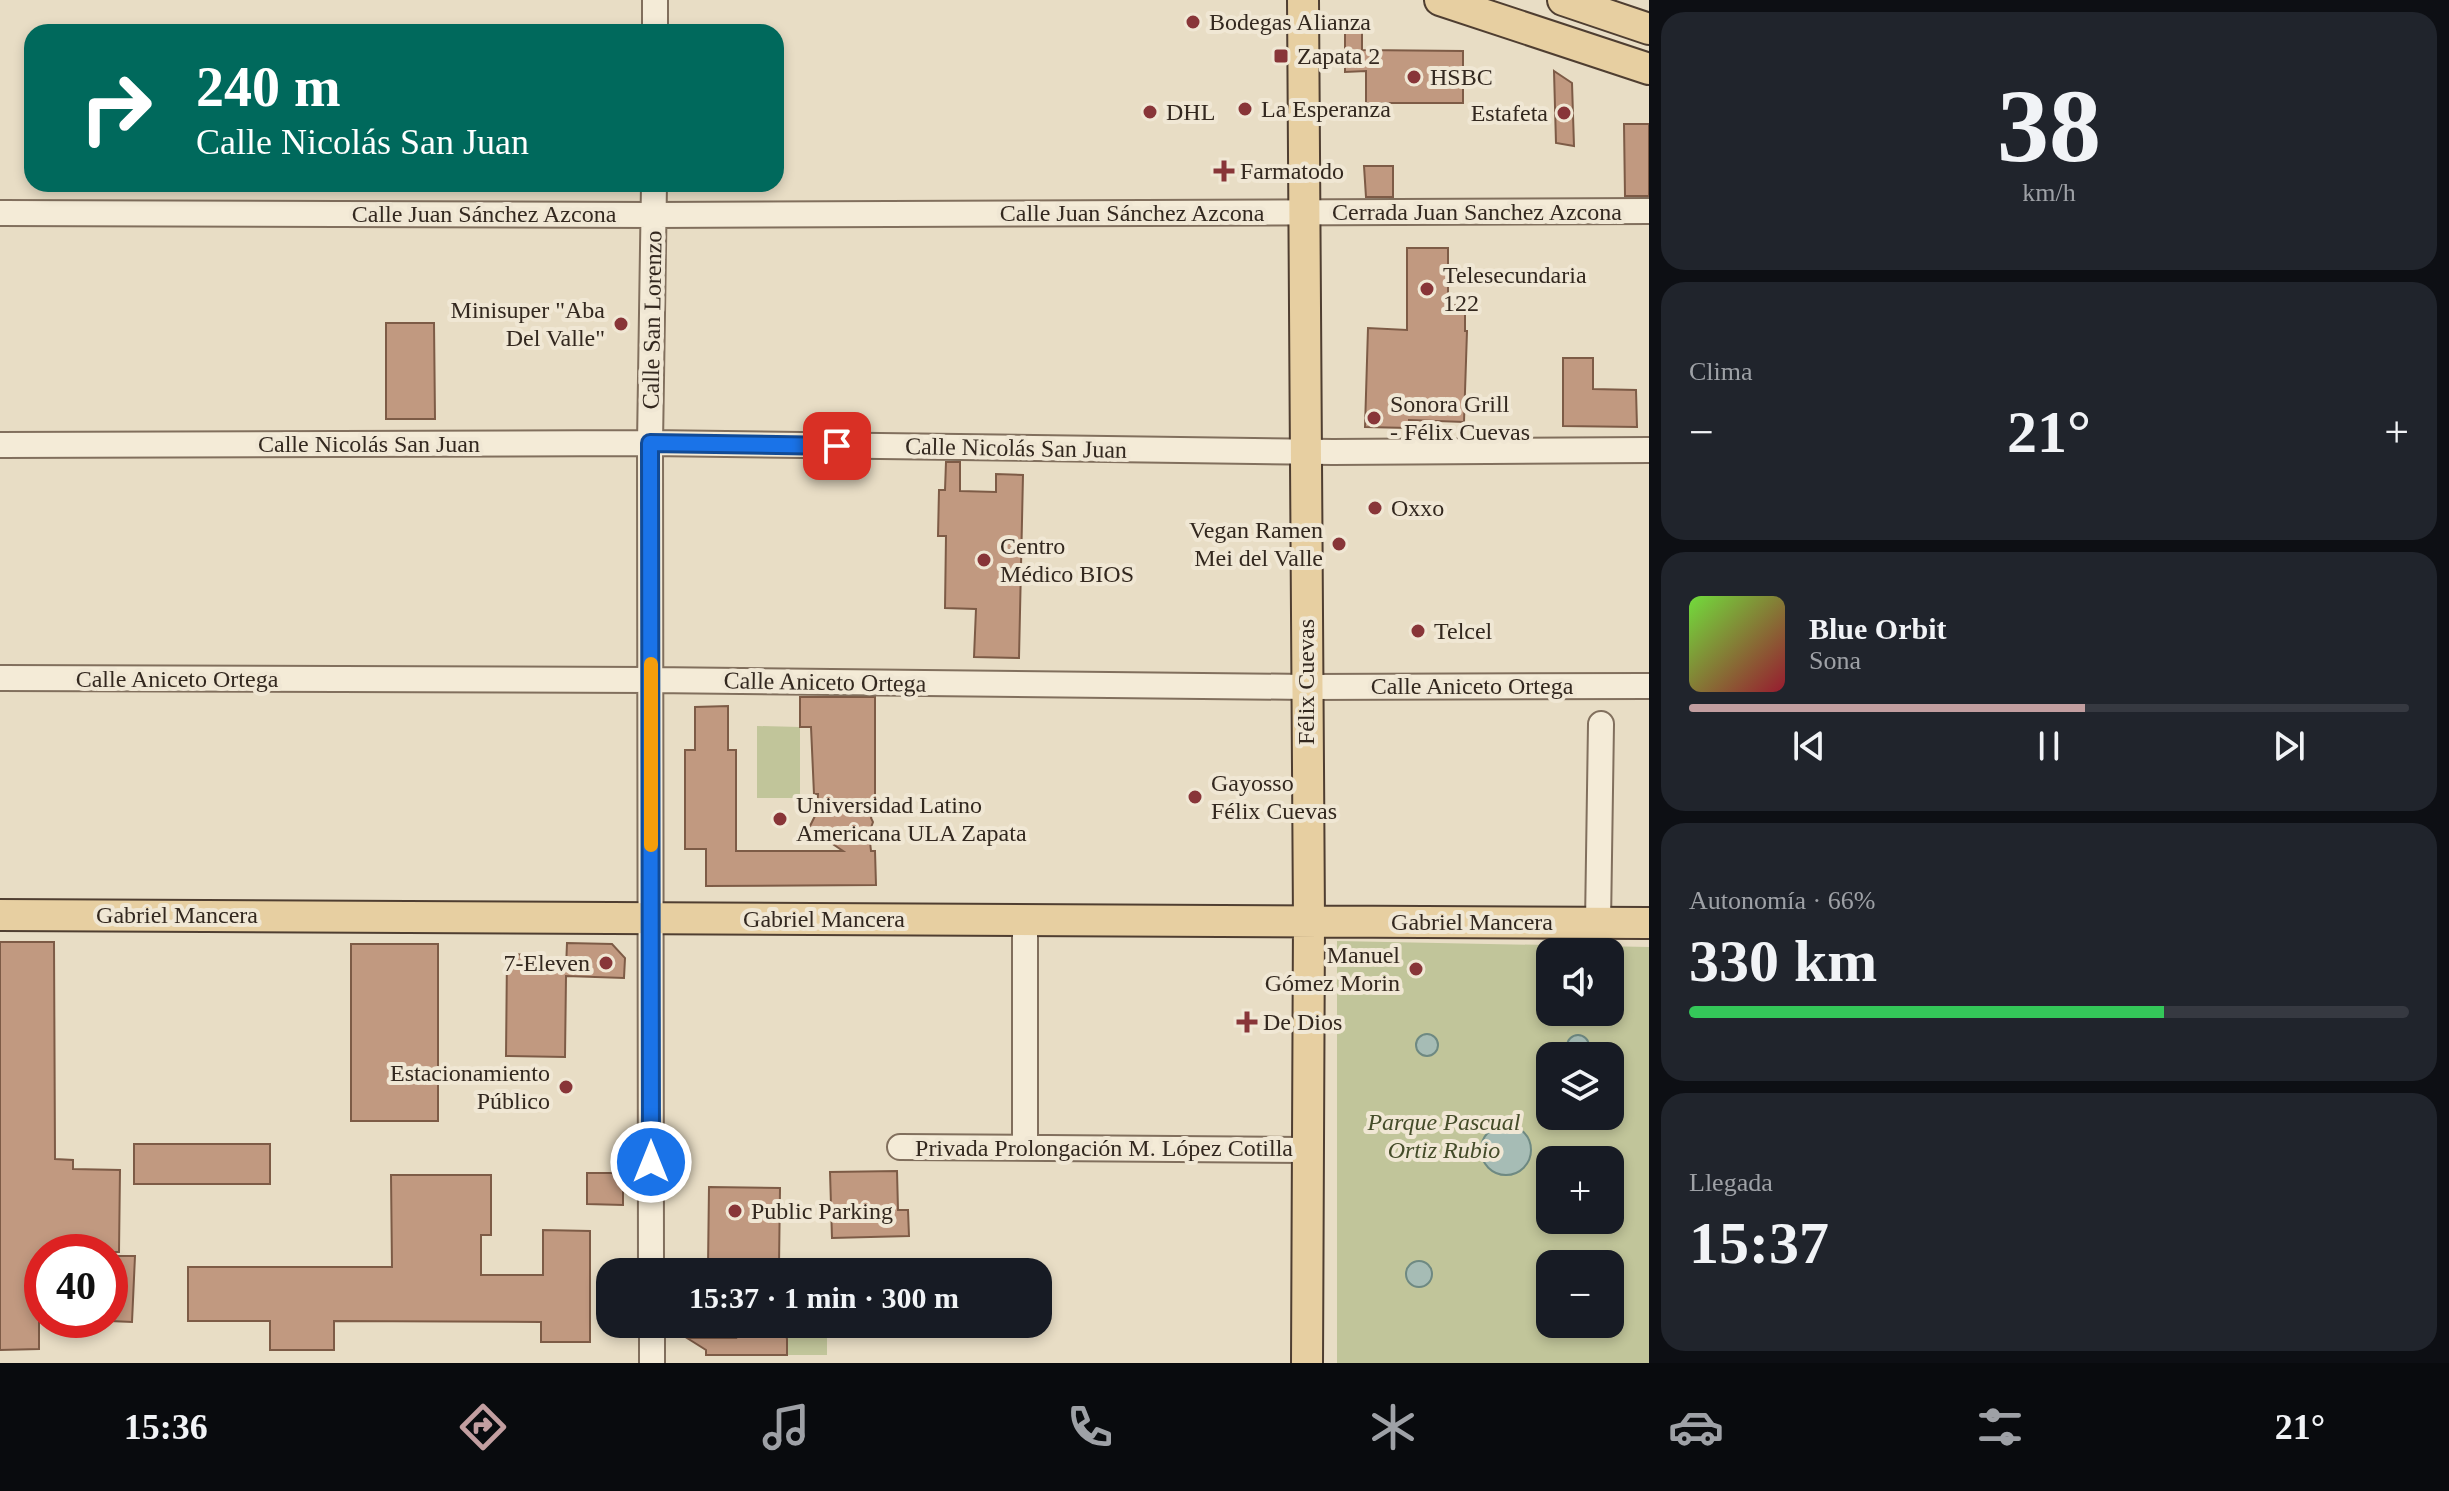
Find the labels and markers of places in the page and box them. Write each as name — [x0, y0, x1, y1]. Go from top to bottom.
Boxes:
place label: Bodegas Alianza — [1209, 9, 1371, 35]
marker: Bodegas Alianza — [1184, 13, 1202, 31]
place label: Zapata 2 — [1297, 43, 1380, 69]
marker: Zapata 2 — [1272, 47, 1290, 65]
place label: HSBC — [1430, 64, 1493, 90]
marker: HSBC — [1405, 68, 1423, 86]
place label: La Esperanza — [1261, 96, 1391, 122]
place label: DHL — [1166, 99, 1215, 125]
marker: La Esperanza — [1236, 100, 1254, 118]
place label: Estafeta — [1471, 100, 1548, 126]
marker: DHL — [1141, 103, 1159, 121]
marker: Estafeta — [1555, 104, 1573, 122]
place label: Farmatodo — [1240, 158, 1344, 184]
marker: Farmatodo — [1215, 162, 1233, 180]
place label: Telesecundaria 122 — [1443, 262, 1587, 316]
marker: Telesecundaria 122 — [1418, 280, 1436, 298]
place label: Minisuper "Aba Del Valle" — [451, 297, 605, 351]
marker: Minisuper "Aba Del Valle" — [612, 315, 630, 333]
place label: Sonora Grill - Félix Cuevas — [1390, 391, 1530, 445]
marker: Sonora Grill - Félix Cuevas — [1365, 409, 1383, 427]
pin — [803, 412, 871, 480]
place label: Oxxo — [1391, 495, 1444, 521]
marker: Oxxo — [1366, 499, 1384, 517]
place label: Vegan Ramen Mei del Valle — [1189, 517, 1323, 571]
place label: Centro Médico BIOS — [1000, 533, 1134, 587]
marker: Vegan Ramen Mei del Valle — [1330, 535, 1348, 553]
marker: Centro Médico BIOS — [975, 551, 993, 569]
place label: Telcel — [1434, 618, 1493, 644]
marker: Telcel — [1409, 622, 1427, 640]
place label: Gayosso Félix Cuevas — [1211, 770, 1337, 824]
marker: Gayosso Félix Cuevas — [1186, 788, 1204, 806]
place label: Universidad Latino Americana ULA Zapata — [796, 792, 1027, 846]
marker: Universidad Latino Americana ULA Zapata — [771, 810, 789, 828]
place label: Manuel Gómez Morin — [1265, 942, 1400, 996]
place label: 7-Eleven — [503, 950, 590, 976]
marker: 7-Eleven — [597, 954, 615, 972]
marker: Manuel Gómez Morin — [1407, 960, 1425, 978]
place label: De Dios — [1263, 1009, 1342, 1035]
marker: De Dios — [1238, 1013, 1256, 1031]
place label: Estacionamiento Público — [390, 1060, 550, 1114]
marker: Estacionamiento Público — [557, 1078, 575, 1096]
place label: Public Parking — [751, 1198, 893, 1224]
marker: Public Parking — [726, 1202, 744, 1220]

